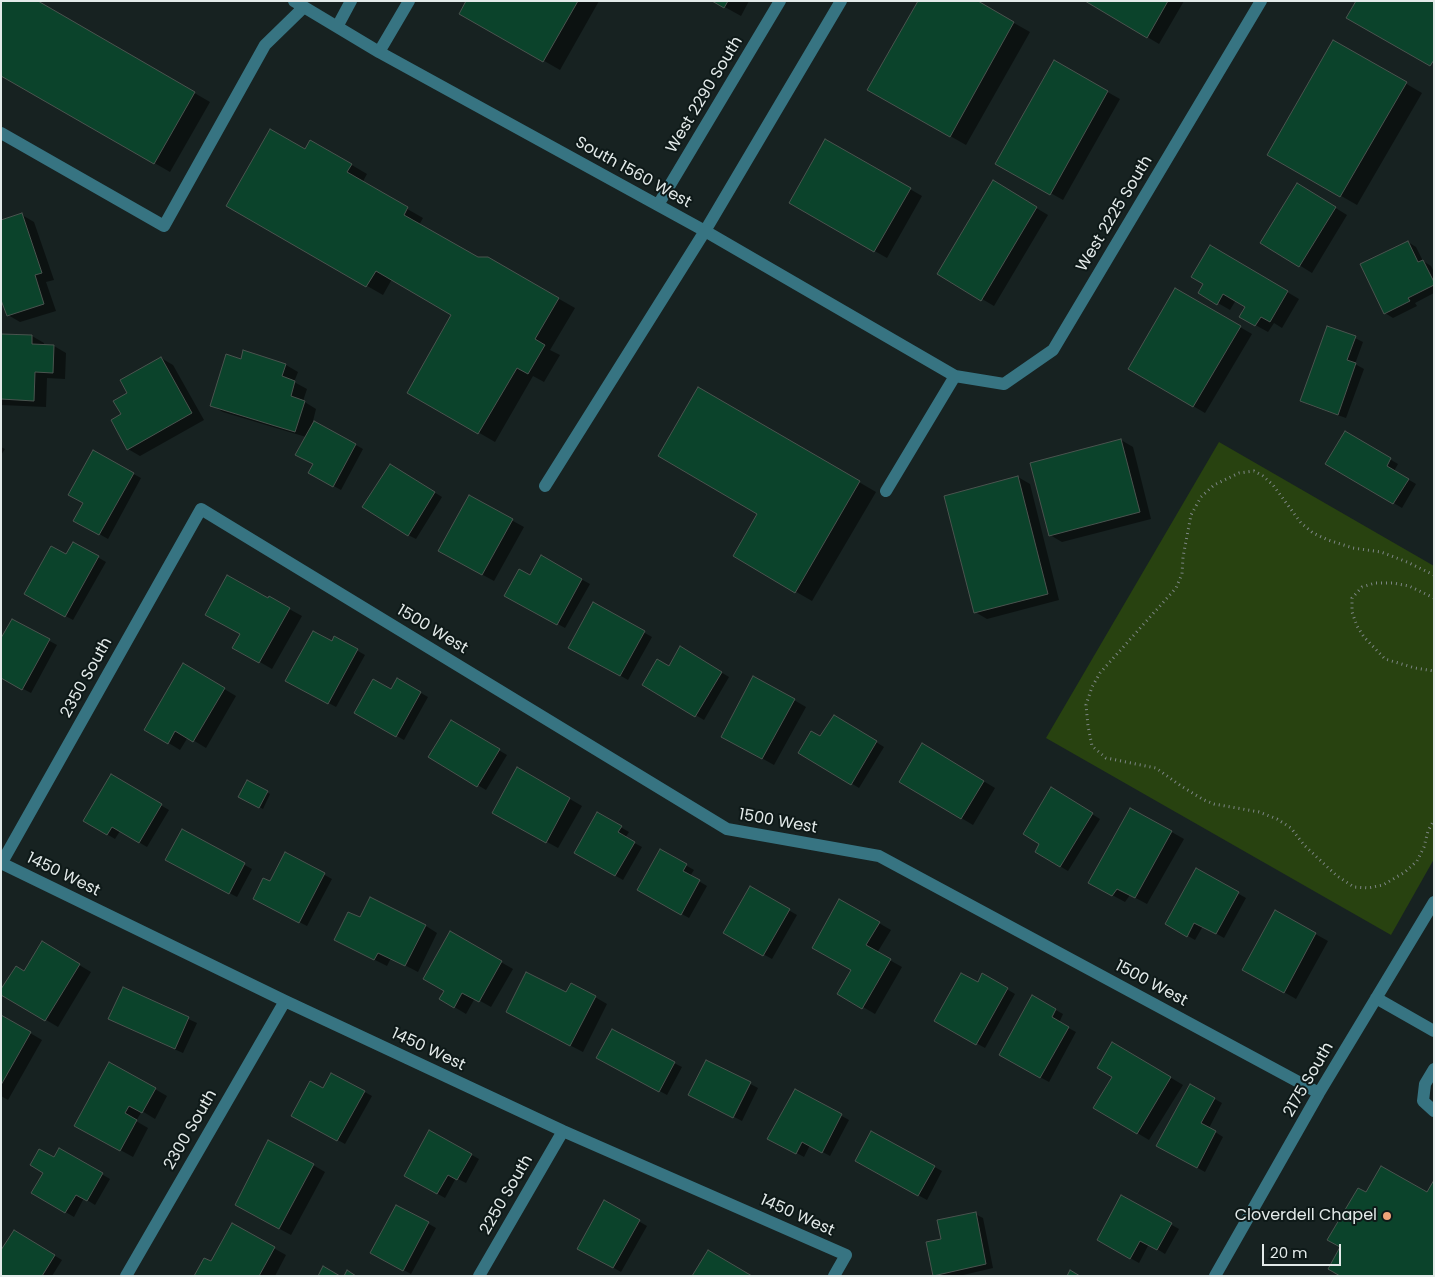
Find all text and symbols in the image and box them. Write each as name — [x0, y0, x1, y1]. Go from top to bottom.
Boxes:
street label: West 2290 South — [663, 33, 747, 157]
street label: South 1560 West — [572, 133, 694, 213]
street label: West 2225 South — [1073, 153, 1157, 275]
street label: 1500 West — [393, 601, 471, 659]
street label: 2350 South — [57, 634, 117, 722]
street label: 1500 West — [737, 806, 819, 838]
street label: 1450 West — [23, 849, 103, 901]
street label: 1500 West — [1112, 957, 1190, 1011]
street label: 1450 West — [388, 1025, 468, 1075]
street label: 2175 South — [1280, 1039, 1338, 1121]
street label: 2300 South — [160, 1087, 222, 1173]
street label: 2250 South — [477, 1152, 537, 1238]
street label: 1450 West — [757, 1191, 837, 1241]
place label: Cloverdell Chapel — [1235, 1206, 1377, 1226]
marker: Cloverdell Chapel — [1381, 1210, 1393, 1222]
scale bar — [1265, 1234, 1344, 1266]
text: 20 m — [1270, 1242, 1308, 1263]

